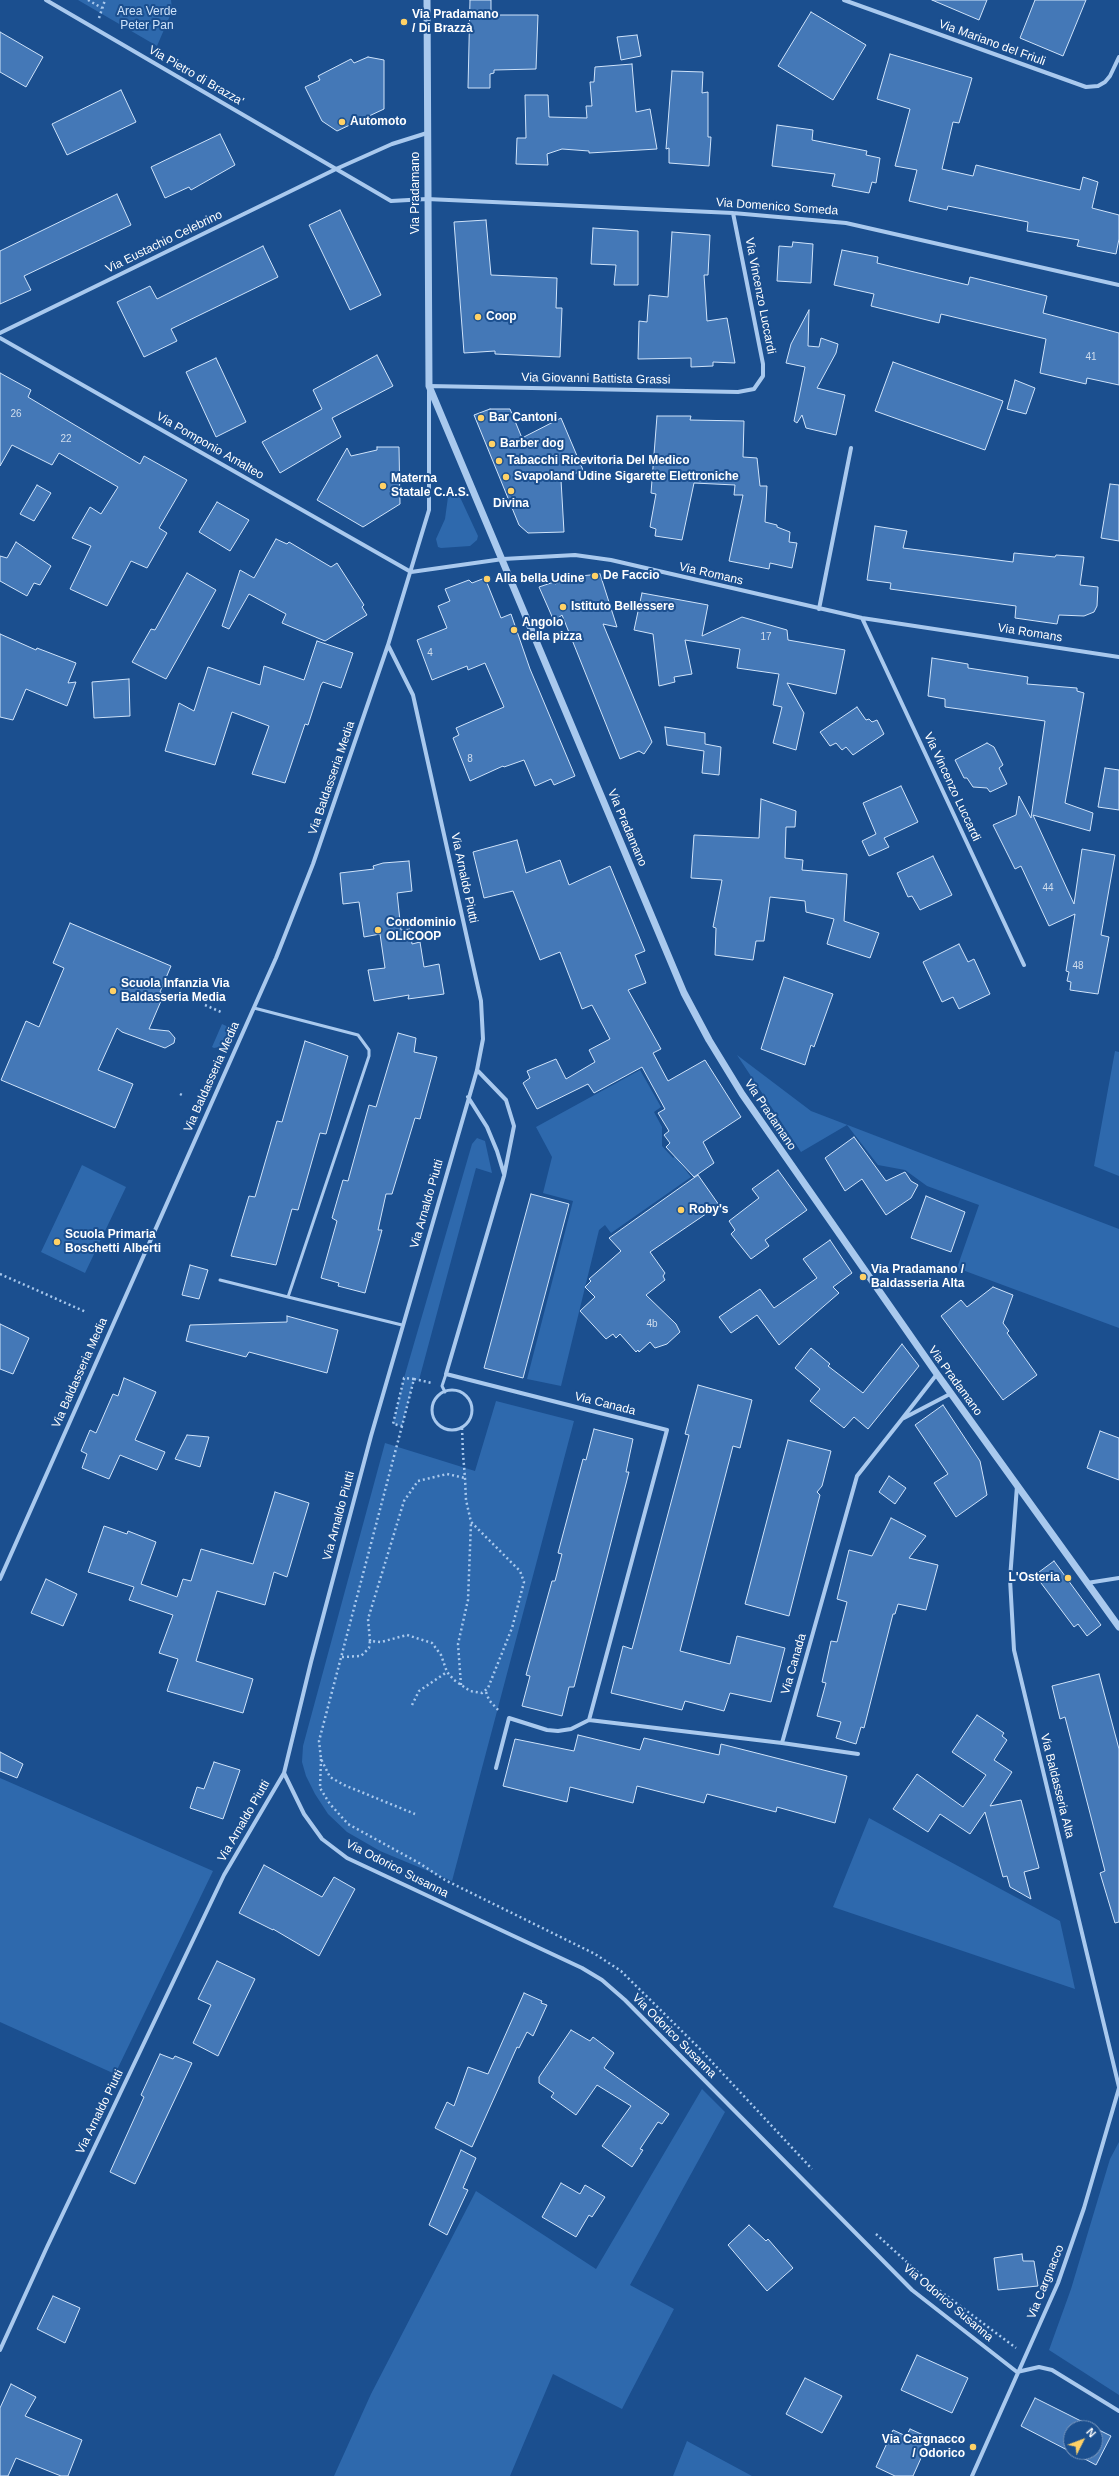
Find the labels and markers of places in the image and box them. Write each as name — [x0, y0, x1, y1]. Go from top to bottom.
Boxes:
place label: Via Pradamano / Di Brazzà — [412, 8, 498, 36]
marker: Via Pradamano / Di Brazzà — [399, 17, 409, 27]
place label: Automoto — [350, 115, 407, 129]
marker: Automoto — [337, 117, 347, 127]
place label: Coop — [486, 310, 517, 324]
marker: Coop — [473, 312, 483, 322]
place label: Bar Cantoni — [489, 411, 557, 425]
marker: Bar Cantoni — [476, 413, 486, 423]
place label: Barber dog — [500, 437, 564, 451]
marker: Barber dog — [487, 439, 497, 449]
place label: Tabacchi Ricevitoria Del Medico — [507, 454, 690, 468]
marker: Tabacchi Ricevitoria Del Medico — [494, 456, 504, 466]
place label: Svapoland Udine Sigarette Elettroniche — [514, 470, 739, 484]
place label: Materna Statale C.A.S. — [391, 472, 469, 500]
marker: Svapoland Udine Sigarette Elettroniche — [501, 472, 511, 482]
marker: Materna Statale C.A.S. — [378, 481, 388, 491]
marker: Divina — [506, 486, 516, 496]
place label: Divina — [493, 497, 529, 511]
place label: De Faccio — [603, 569, 660, 583]
marker: De Faccio — [590, 571, 600, 581]
place label: Alla bella Udine — [495, 572, 584, 586]
marker: Alla bella Udine — [482, 574, 492, 584]
place label: Istituto Bellessere — [571, 600, 674, 614]
marker: Istituto Bellessere — [558, 602, 568, 612]
place label: Angolo della pizza — [522, 616, 582, 644]
marker: Angolo della pizza — [509, 625, 519, 635]
place label: Condominio OLICOOP — [386, 916, 456, 944]
marker: Condominio OLICOOP — [373, 925, 383, 935]
place label: Scuola Infanzia Via Baldasseria Media — [121, 977, 229, 1005]
marker: Scuola Infanzia Via Baldasseria Media — [108, 986, 118, 996]
place label: Roby's — [689, 1203, 729, 1217]
marker: Roby's — [676, 1205, 686, 1215]
place label: Scuola Primaria Boschetti Alberti — [65, 1228, 161, 1256]
marker: Scuola Primaria Boschetti Alberti — [52, 1237, 62, 1247]
place label: Via Pradamano / Baldasseria Alta — [871, 1263, 964, 1291]
marker: Via Pradamano / Baldasseria Alta — [858, 1272, 868, 1282]
place label: L'Osteria — [1008, 1571, 1060, 1585]
marker: L'Osteria — [1063, 1573, 1073, 1583]
place label: Via Cargnacco / Odorico — [882, 2433, 965, 2461]
marker: Via Cargnacco / Odorico — [968, 2442, 978, 2452]

